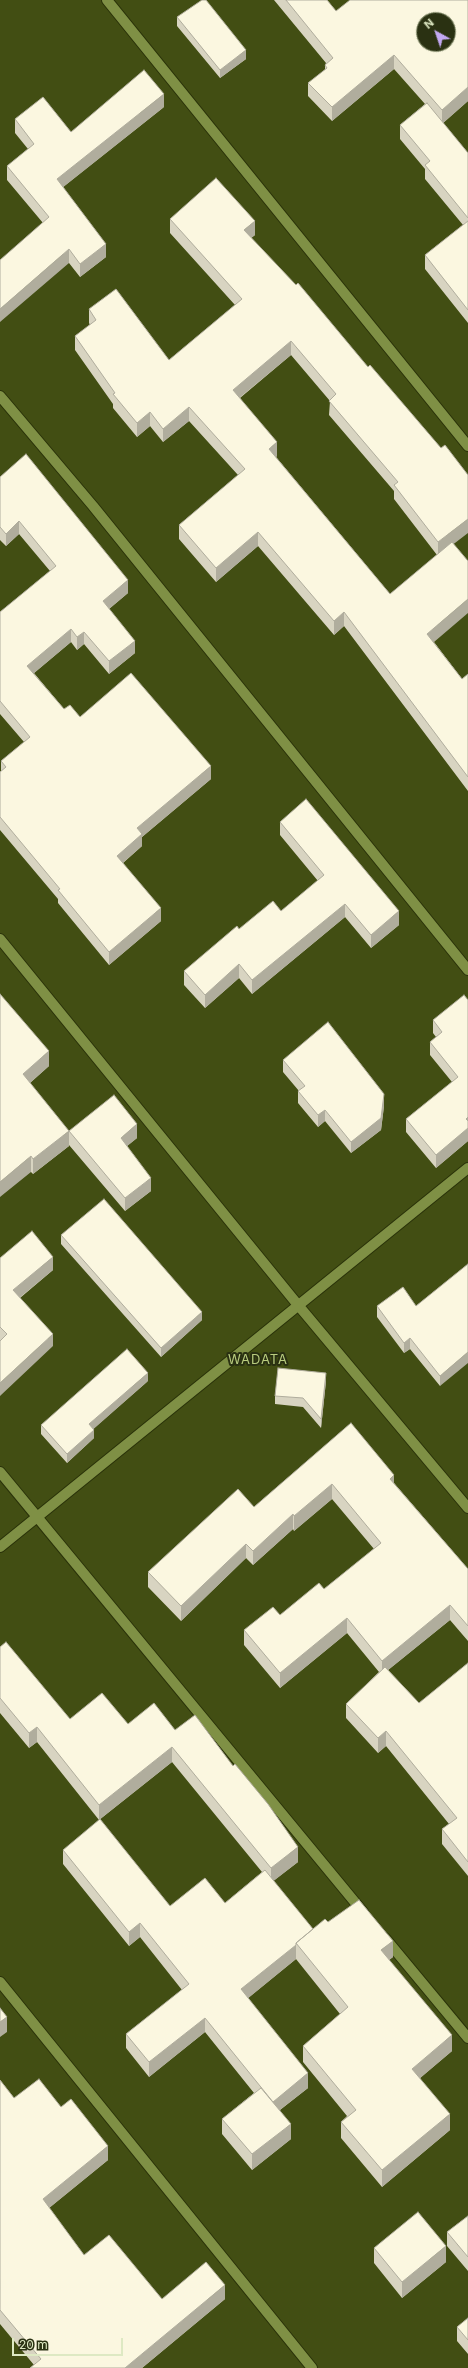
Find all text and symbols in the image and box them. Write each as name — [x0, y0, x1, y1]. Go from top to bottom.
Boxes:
north arrow — [416, 12, 456, 52]
text: N — [421, 16, 437, 32]
district label: WADATA — [228, 1352, 288, 1368]
scale bar — [14, 2330, 125, 2356]
text: 20 m — [19, 2337, 48, 2352]

